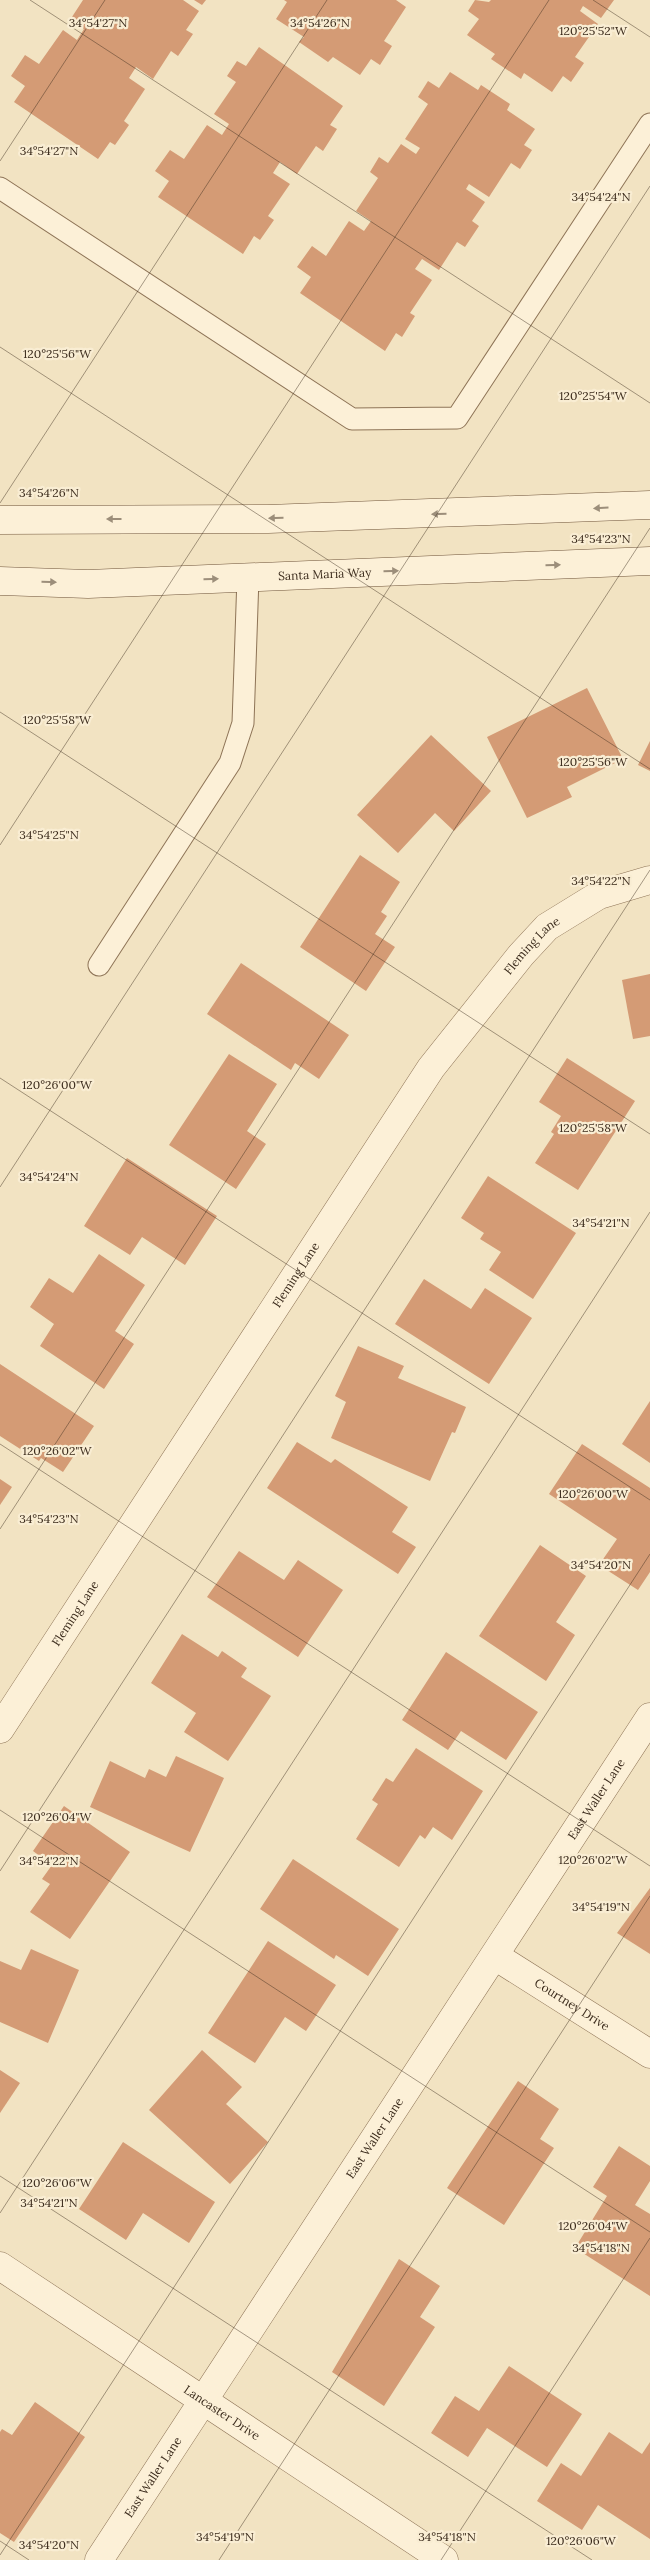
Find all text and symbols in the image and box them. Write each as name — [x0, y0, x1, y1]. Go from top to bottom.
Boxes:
text: 34°54'27"N — [69, 15, 127, 30]
text: 34°54'26"N — [290, 15, 350, 30]
text: 120°25'52"W — [559, 23, 628, 38]
text: 34°54'27"N — [20, 143, 78, 158]
text: 34°54'24"N — [571, 189, 631, 204]
text: 120°25'56"W — [23, 346, 92, 361]
text: 120°25'54"W — [559, 388, 628, 403]
text: 34°54'26"N — [19, 485, 79, 500]
one-way arrow — [593, 504, 609, 512]
one-way arrow — [431, 510, 447, 518]
one-way arrow — [106, 515, 122, 523]
one-way arrow — [268, 515, 284, 523]
text: 34°54'23"N — [571, 531, 631, 546]
one-way arrow — [546, 560, 562, 568]
street label: Santa Maria Way — [278, 564, 372, 583]
one-way arrow — [383, 567, 399, 575]
one-way arrow — [203, 574, 219, 582]
one-way arrow — [41, 579, 57, 587]
text: 120°25'58"W — [23, 712, 92, 727]
text: 120°25'56"W — [559, 754, 628, 769]
text: 34°54'25"N — [19, 827, 79, 842]
text: 34°54'22"N — [571, 873, 631, 888]
street label: Fleming Lane — [500, 913, 563, 977]
text: 120°26'00"W — [22, 1077, 93, 1092]
text: 120°25'58"W — [559, 1120, 628, 1135]
text: 34°54'24"N — [19, 1169, 79, 1184]
text: 34°54'21"N — [572, 1215, 630, 1230]
street label: Fleming Lane — [269, 1239, 323, 1310]
text: 120°26'02"W — [23, 1443, 93, 1458]
text: 120°26'00"W — [558, 1486, 629, 1501]
text: 34°54'23"N — [19, 1511, 79, 1526]
text: 34°54'20"N — [571, 1557, 631, 1572]
street label: Fleming Lane — [48, 1577, 102, 1649]
street label: East Waller Lane — [564, 1755, 628, 1842]
text: 120°26'04"W — [23, 1809, 93, 1824]
text: 120°26'02"W — [559, 1852, 629, 1867]
text: 34°54'22"N — [19, 1853, 79, 1868]
text: 34°54'19"N — [572, 1899, 630, 1914]
street label: Courtney Drive — [532, 1975, 613, 2034]
street label: East Waller Lane — [343, 2094, 406, 2181]
text: 120°26'06"W — [22, 2175, 93, 2190]
text: 34°54'21"N — [20, 2195, 78, 2210]
text: 120°26'04"W — [559, 2218, 629, 2233]
text: 34°54'18"N — [572, 2240, 630, 2255]
street label: Lancaster Drive — [181, 2382, 263, 2443]
street label: East Waller Lane — [121, 2433, 185, 2520]
text: 34°54'19"N — [196, 2529, 254, 2544]
text: 34°54'18"N — [418, 2529, 476, 2544]
text: 120°26'06"W — [546, 2533, 617, 2548]
text: 34°54'20"N — [19, 2537, 79, 2552]

